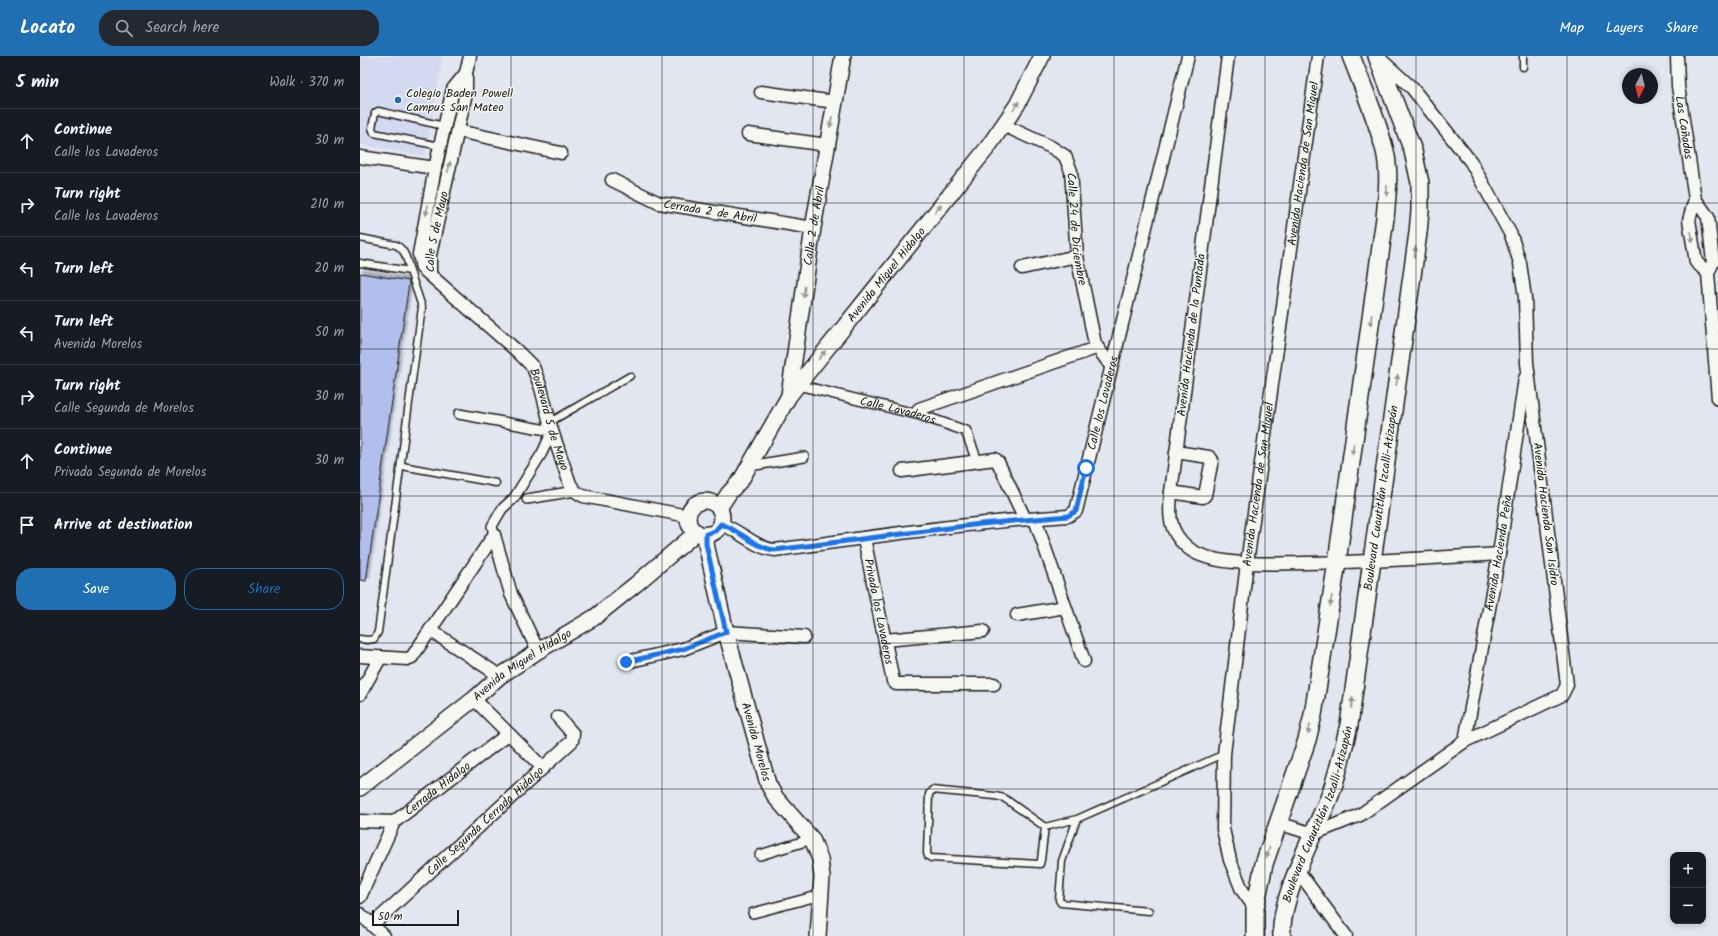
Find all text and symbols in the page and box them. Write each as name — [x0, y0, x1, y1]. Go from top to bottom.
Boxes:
search box — [99, 10, 379, 46]
text: Locato — [20, 13, 75, 43]
text: Search here — [145, 16, 219, 40]
icon: search — [113, 17, 135, 39]
text: Map — [1560, 17, 1584, 39]
text: Layers — [1606, 17, 1644, 39]
text: Share — [1666, 17, 1698, 39]
north arrow — [1622, 68, 1658, 104]
text: 5 min — [16, 69, 59, 96]
text: Walk · 370 m — [269, 72, 344, 93]
street label: Avenida Hacienda de San Miguel — [1283, 80, 1324, 247]
place label: Colegio Baden Powell Campus San Mateo — [406, 84, 513, 117]
marker: Colegio Baden Powell Campus San Mateo — [393, 95, 403, 105]
street label: Las Cañadas — [1670, 95, 1698, 161]
one-way arrow — [1013, 100, 1020, 112]
one-way arrow — [828, 116, 834, 128]
text: Continue — [54, 118, 112, 142]
icon: ahead — [16, 130, 38, 152]
text: 30 m — [315, 130, 344, 151]
text: Calle los Lavaderos — [54, 142, 158, 163]
one-way arrow — [446, 161, 452, 174]
street label: Calle 24 de Diciembre — [1061, 172, 1092, 288]
text: Turn right — [54, 182, 121, 206]
street label: Calle 2 de Abril — [799, 185, 830, 267]
one-way arrow — [1384, 185, 1390, 198]
street label: Calle 5 de Mayo — [421, 189, 454, 272]
icon: right — [16, 194, 38, 216]
text: 210 m — [310, 194, 344, 215]
street label: Cerrada 2 de Abril — [662, 195, 758, 229]
one-way arrow — [424, 203, 430, 216]
one-way arrow — [934, 204, 942, 215]
text: Calle los Lavaderos — [54, 206, 158, 227]
street label: Avenida Miguel Hidalgo — [843, 223, 930, 326]
one-way arrow — [1689, 231, 1695, 243]
one-way arrow — [1412, 245, 1418, 258]
street label: Avenida Hacienda de la Puntada — [1172, 252, 1211, 417]
text: Turn left — [54, 257, 114, 281]
icon: left — [16, 258, 38, 280]
text: 20 m — [314, 258, 344, 279]
one-way arrow — [801, 286, 807, 298]
text: Turn left — [54, 310, 114, 334]
one-way arrow — [1368, 314, 1374, 326]
icon: left — [16, 322, 38, 344]
text: 50 m — [315, 322, 344, 343]
text: Avenida Morelos — [54, 334, 142, 355]
one-way arrow — [818, 349, 826, 360]
street label: Calle los Lavaderos — [1082, 354, 1124, 452]
street label: Boulevard 5 de Mayo — [524, 365, 574, 473]
text: Turn right — [54, 374, 121, 398]
one-way arrow — [1394, 374, 1400, 386]
icon: right — [16, 386, 38, 408]
text: 30 m — [315, 386, 344, 407]
street label: Calle Lavaderos — [858, 392, 938, 430]
text: Calle Segunda de Morelos — [54, 398, 194, 419]
street label: Avenida Hacienda de San Miguel — [1238, 401, 1279, 568]
street label: Boulevard Cuautitlán Izcalli-Atizapán — [1359, 404, 1404, 592]
text: Continue — [54, 438, 112, 462]
street label: Avenida Hacienda San Isidro — [1527, 442, 1564, 587]
one-way arrow — [1350, 443, 1356, 455]
icon: ahead — [16, 450, 38, 472]
text: 30 m — [315, 450, 344, 471]
route start — [1077, 459, 1095, 477]
text: Privada Segunda de Morelos — [54, 462, 206, 483]
street label: Avenida Hacienda Peña — [1480, 493, 1518, 613]
text: Arrive at destination — [54, 513, 193, 537]
icon: arrive — [16, 514, 38, 536]
street label: Privada los Lavaderos — [858, 557, 898, 666]
button: Save — [16, 568, 176, 610]
button: Share — [184, 568, 344, 610]
one-way arrow — [1328, 595, 1334, 607]
street label: Avenida Miguel Hidalgo — [469, 624, 576, 706]
route end — [617, 653, 635, 671]
one-way arrow — [1349, 697, 1355, 709]
street label: Avenida Morelos — [736, 700, 776, 783]
one-way arrow — [1306, 723, 1312, 735]
street label: Boulevard Cuautitlán Izcalli-Atizapán — [1278, 724, 1358, 905]
street label: Cerrada Hidalgo — [401, 757, 475, 821]
street label: Calle Segunda Cerrada Hidalgo — [422, 762, 549, 881]
one-way arrow — [1265, 847, 1271, 859]
map controls — [1670, 852, 1706, 924]
button: + — [1670, 852, 1706, 888]
button: − — [1670, 888, 1706, 924]
scale bar — [372, 908, 459, 927]
text: 50 m — [378, 908, 403, 926]

